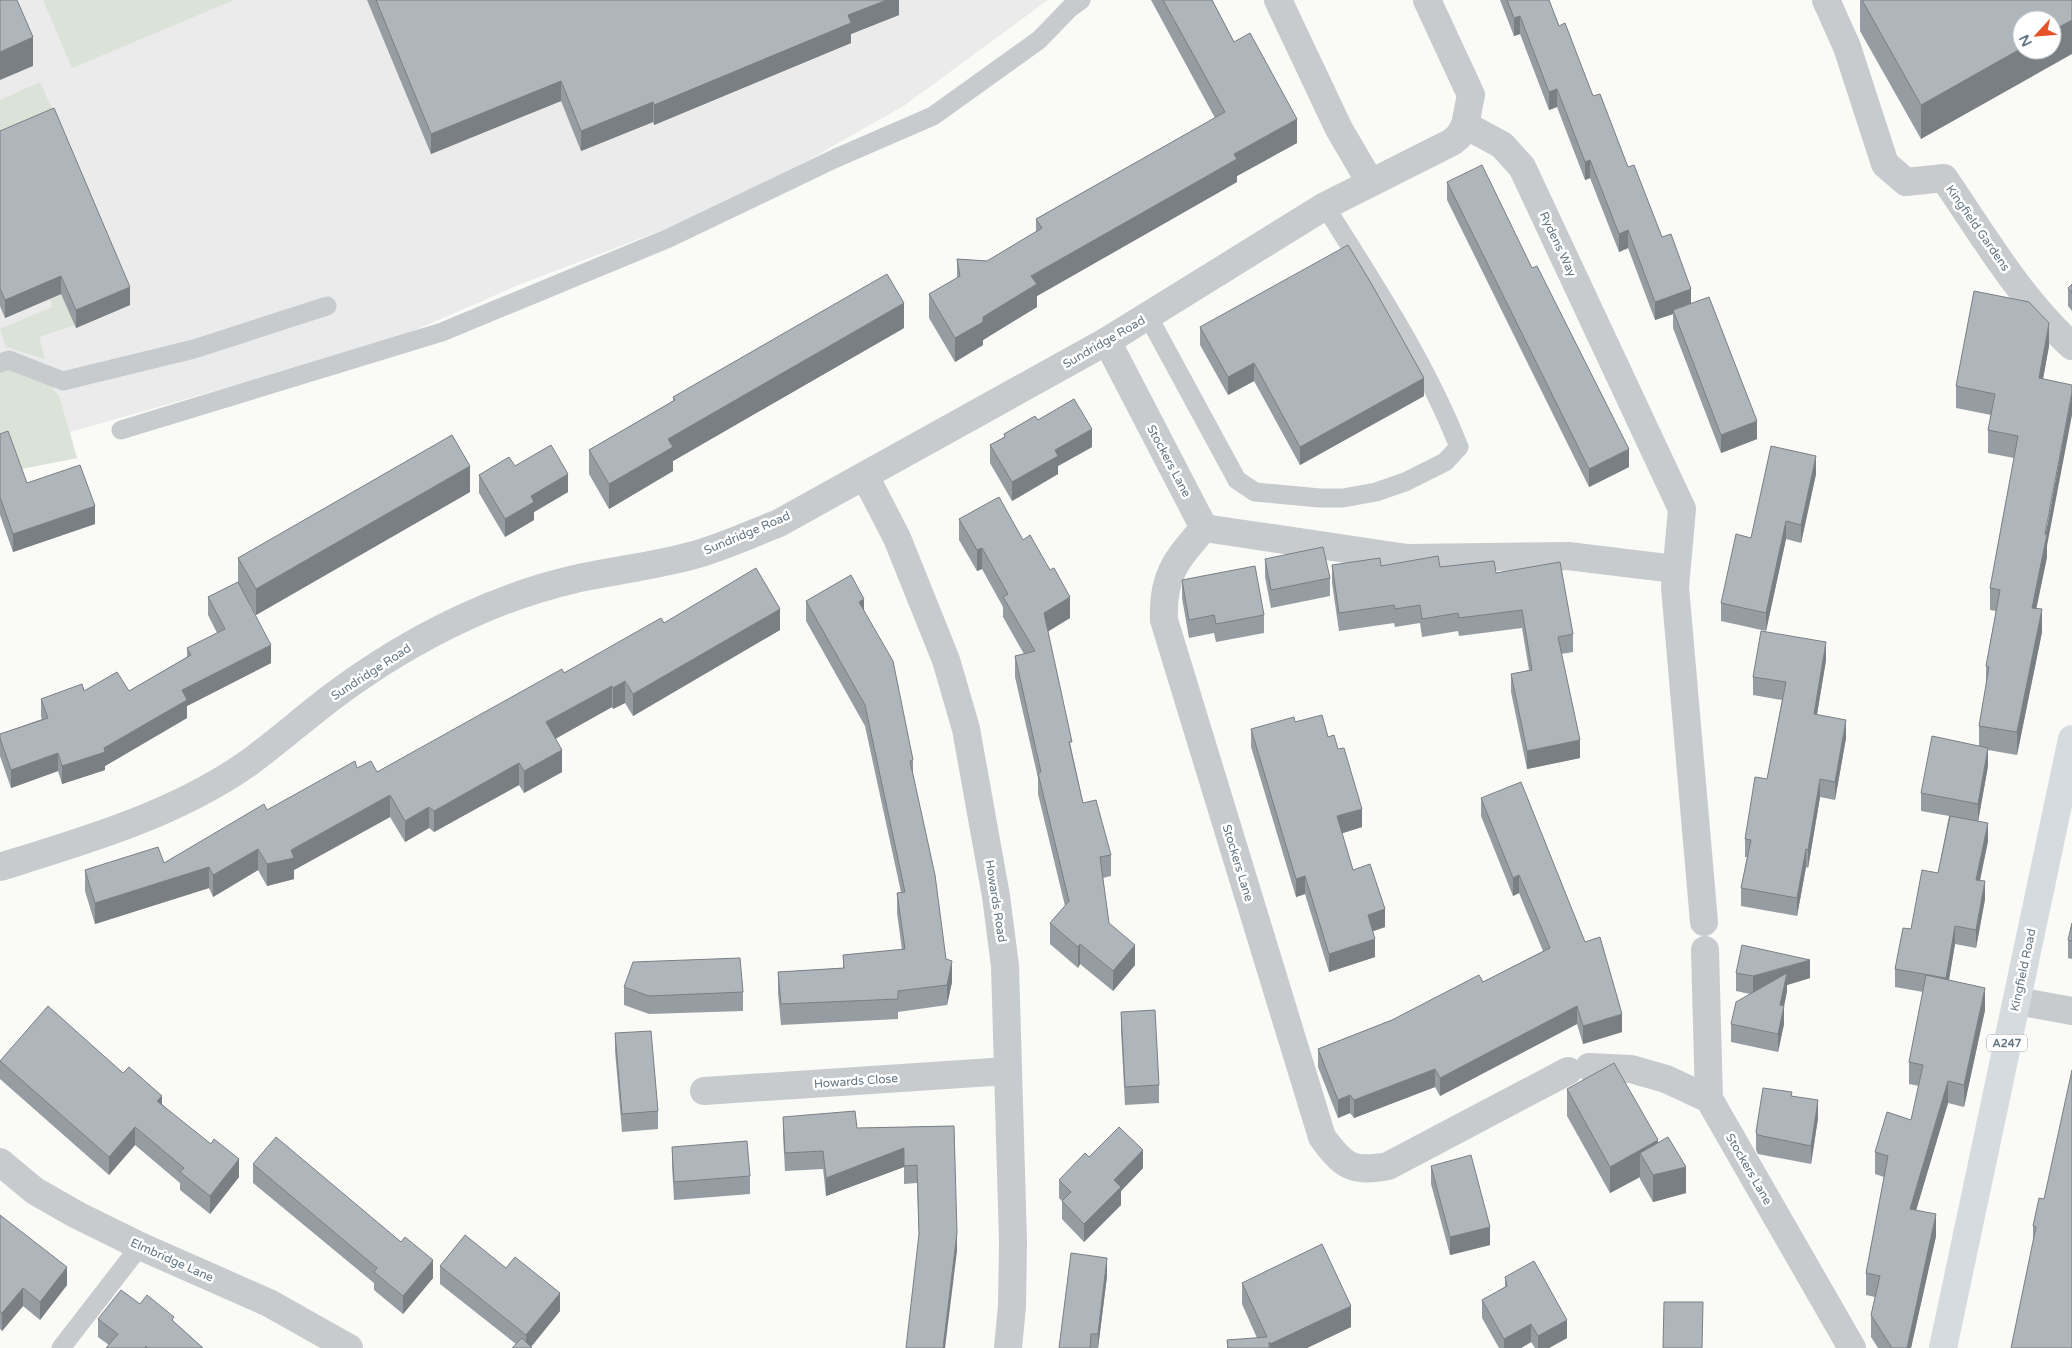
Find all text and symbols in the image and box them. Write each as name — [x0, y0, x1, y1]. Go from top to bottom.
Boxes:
north arrow — [2012, 10, 2062, 60]
text: N — [2016, 32, 2036, 49]
street label: Kingfield Gardens — [1943, 182, 2013, 274]
street label: Rydens Way — [1537, 209, 1579, 279]
street label: Sundridge Road — [1061, 313, 1147, 371]
street label: Stockers Lane — [1144, 422, 1194, 500]
street label: Sundridge Road — [702, 509, 792, 557]
street label: Sundridge Road — [328, 641, 414, 703]
street label: Stockers Lane — [1220, 823, 1256, 903]
street label: Howards Road — [983, 859, 1009, 943]
street label: Kingfield Road — [2007, 927, 2039, 1013]
road number: A247 — [1987, 1034, 2027, 1052]
street label: Howards Close — [813, 1071, 899, 1091]
street label: Stockers Lane — [1723, 1131, 1775, 1207]
street label: Elmbridge Lane — [128, 1235, 216, 1285]

